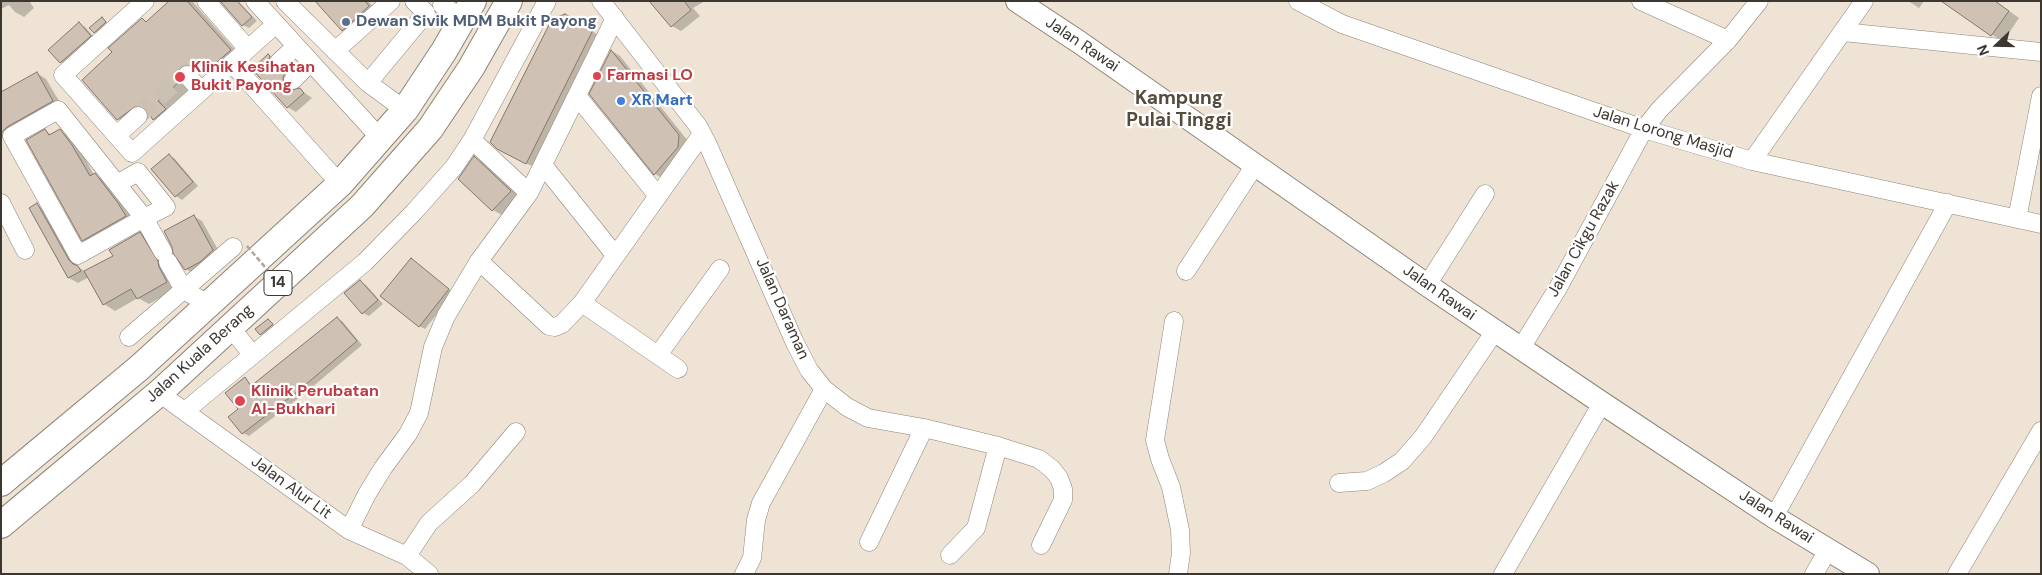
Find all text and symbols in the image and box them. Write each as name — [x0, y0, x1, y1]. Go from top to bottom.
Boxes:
place label: Dewan Sivik MDM Bukit Payong — [356, 12, 597, 32]
street label: Jalan Rawai — [1042, 13, 1122, 77]
marker: Dewan Sivik MDM Bukit Payong — [340, 16, 352, 28]
north arrow — [1972, 20, 2022, 70]
text: N — [1973, 42, 1993, 58]
place label: Klinik Kesihatan Bukit Payong — [191, 58, 315, 96]
place label: Farmasi LO — [607, 66, 693, 86]
marker: Klinik Kesihatan Bukit Payong — [173, 70, 187, 84]
marker: Farmasi LO — [591, 70, 603, 82]
district label: Kampung Pulai Tinggi — [1126, 88, 1232, 132]
place label: XR Mart — [631, 91, 693, 111]
marker: XR Mart — [615, 95, 627, 107]
street label: Jalan Lorong Masjid — [1591, 103, 1735, 163]
street label: Jalan Cikgu Razak — [1544, 177, 1624, 301]
street label: Jalan Daraman — [751, 255, 813, 363]
street label: Jalan Rawai — [1399, 261, 1479, 325]
road number: 14 — [264, 270, 292, 296]
street label: Jalan Kuala Berang — [143, 301, 257, 407]
place label: Klinik Perubatan Al-Bukhari — [251, 382, 379, 420]
marker: Klinik Perubatan Al-Bukhari — [233, 394, 247, 408]
street label: Jalan Alur Lit — [247, 452, 335, 524]
street label: Jalan Rawai — [1735, 486, 1817, 548]

